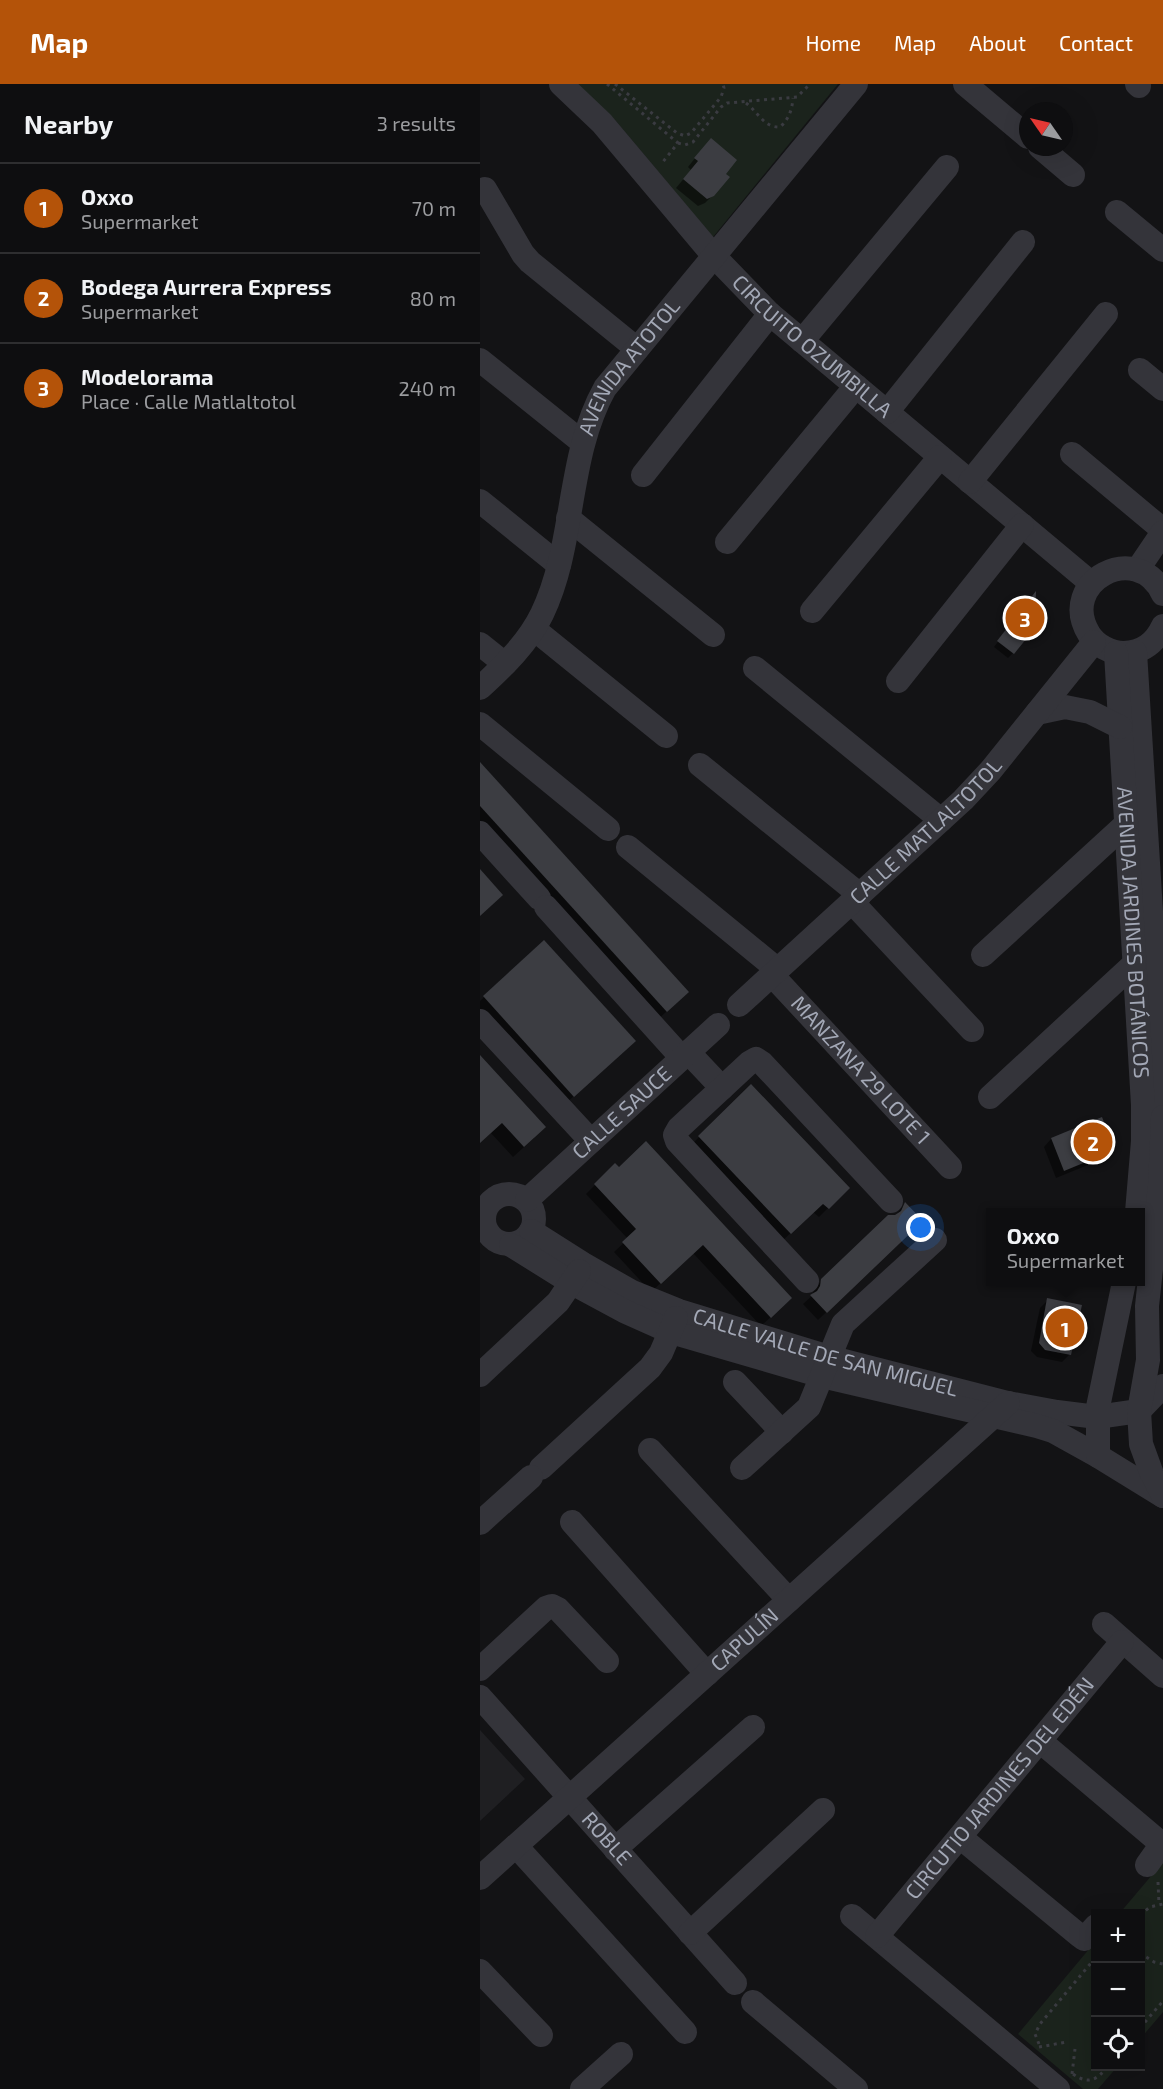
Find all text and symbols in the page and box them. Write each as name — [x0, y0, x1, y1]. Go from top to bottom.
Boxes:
text: Map — [30, 25, 88, 59]
text: Home — [805, 30, 861, 55]
text: Map — [894, 30, 936, 55]
text: About — [969, 30, 1026, 55]
text: Contact — [1059, 30, 1133, 55]
north arrow — [1019, 102, 1073, 156]
text: Nearby — [24, 108, 113, 139]
text: 3 results — [377, 111, 456, 135]
text: Oxxo — [81, 183, 134, 209]
text: 1 — [39, 196, 48, 220]
text: 70 m — [412, 196, 456, 220]
text: Supermarket — [81, 209, 199, 233]
street label: CIRCUITO OZUMBILLA — [728, 269, 898, 422]
text: Bodega Aurrera Express — [81, 273, 331, 299]
text: 2 — [38, 286, 49, 310]
text: 80 m — [410, 286, 456, 310]
street label: AVENIDA ATOTOL — [572, 293, 684, 438]
text: Supermarket — [81, 299, 199, 323]
text: Modelorama — [81, 363, 214, 389]
text: 3 — [38, 376, 49, 400]
text: 240 m — [398, 376, 456, 400]
text: Place · Calle Matlaltotol — [81, 389, 296, 413]
pin: 3 — [1006, 596, 1044, 640]
street label: CALLE MATLALTOTOL — [844, 753, 1006, 909]
street label: AVENIDA JARDINES BOTÁNICOS — [1113, 786, 1155, 1079]
street label: MANZANA 29 LOTE 1 — [787, 990, 936, 1149]
street label: CALLE SAUCE — [566, 1060, 676, 1163]
pin: 2 — [1074, 1120, 1112, 1164]
popup — [986, 1208, 1145, 1286]
your location — [906, 1213, 935, 1242]
text: Oxxo — [1007, 1222, 1059, 1248]
text: Supermarket — [1007, 1248, 1124, 1272]
street label: CALLE VALLE DE SAN MIGUEL — [690, 1302, 961, 1401]
pin: 1 — [1046, 1306, 1084, 1350]
street label: CAPULÍN — [705, 1602, 783, 1676]
street label: CIRCUTIO JARDINES DEL EDÉN — [899, 1672, 1098, 1904]
street label: ROBLE — [577, 1806, 638, 1870]
map controls — [1091, 1909, 1145, 2071]
button: + — [1091, 1909, 1145, 1963]
button: − — [1091, 1963, 1145, 2017]
button: locate — [1091, 2017, 1145, 2071]

